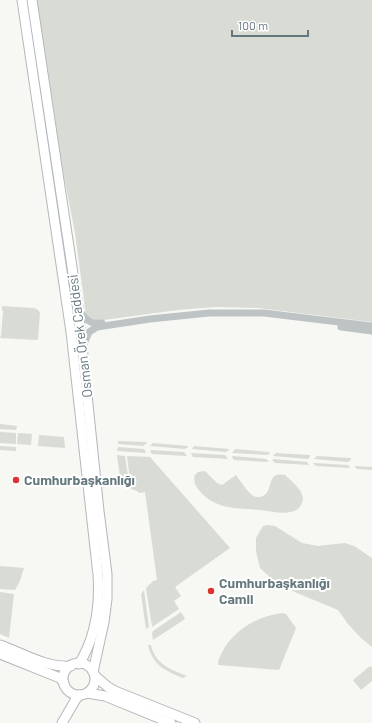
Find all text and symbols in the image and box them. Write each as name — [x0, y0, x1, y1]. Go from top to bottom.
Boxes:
scale bar — [232, 12, 308, 38]
text: 100 m — [238, 18, 268, 32]
street label: Osman Örek Caddesi — [64, 273, 95, 399]
place label: Cumhurbaşkanlığı — [24, 471, 135, 488]
marker: Cumhurbaşkanlığı — [11, 475, 21, 485]
place label: Cumhurbaşkanlığı Camii — [219, 574, 330, 607]
marker: Cumhurbaşkanlığı Camii — [206, 586, 216, 596]

